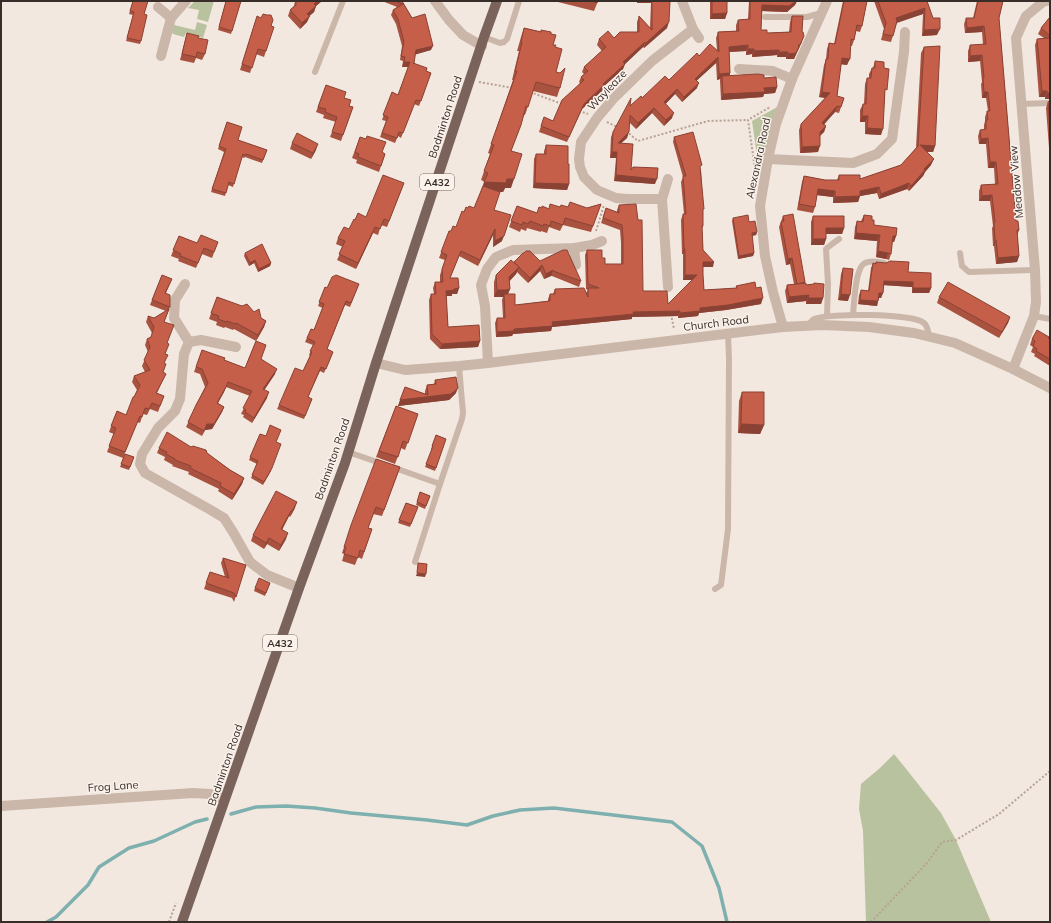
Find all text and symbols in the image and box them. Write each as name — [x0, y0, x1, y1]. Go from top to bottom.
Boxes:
street label: Wayleaze — [585, 67, 629, 113]
street label: Badminton Road — [425, 74, 465, 160]
street label: Alexandra Road — [743, 116, 773, 200]
street label: Meadow View — [1006, 145, 1026, 219]
road number: A432 — [420, 174, 454, 190]
street label: Church Road — [682, 312, 750, 334]
street label: Badminton Road — [311, 416, 353, 502]
road number: A432 — [263, 635, 297, 651]
street label: Badminton Road — [204, 722, 246, 808]
street label: Frog Lane — [87, 777, 139, 795]

